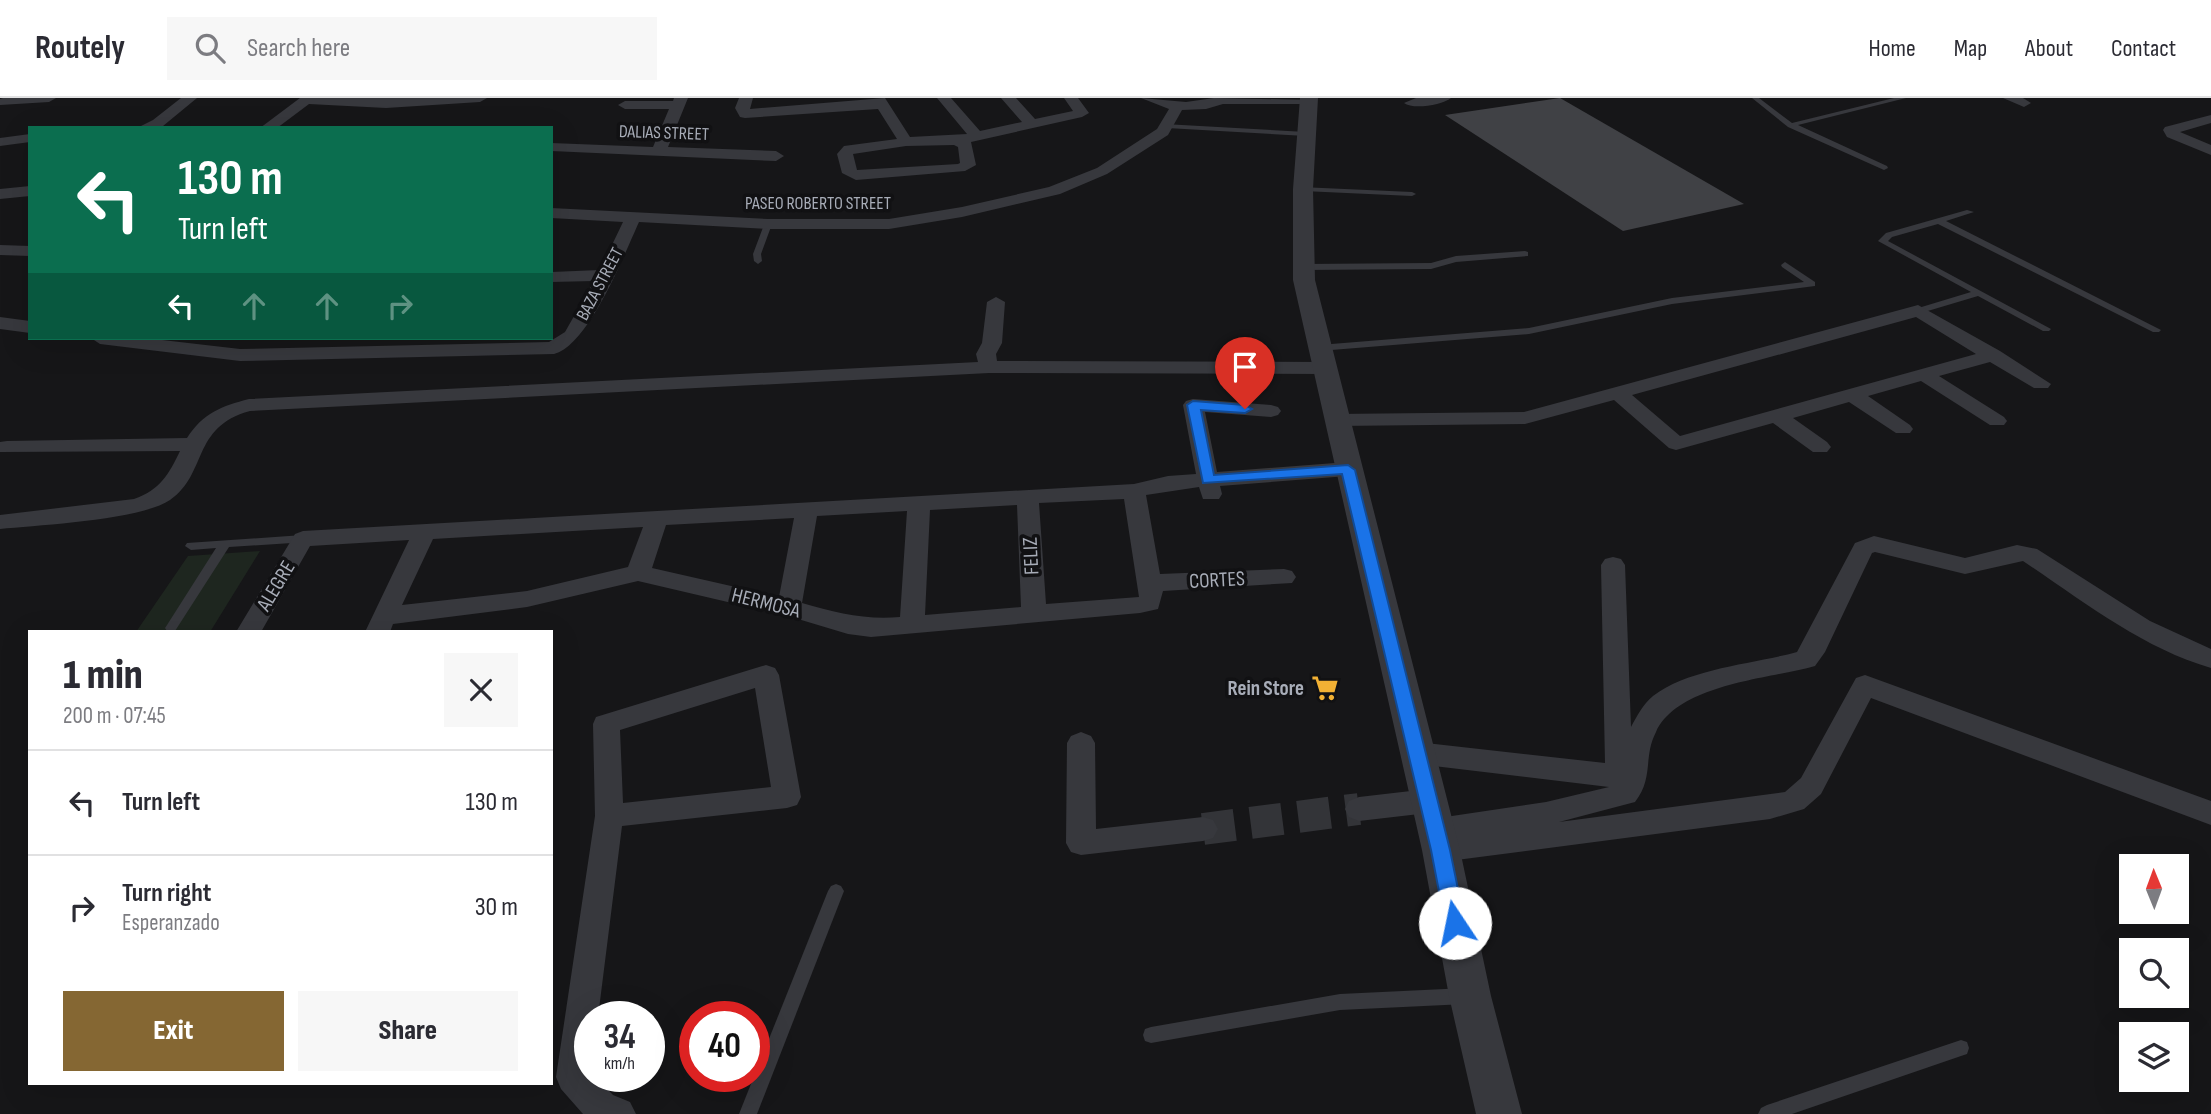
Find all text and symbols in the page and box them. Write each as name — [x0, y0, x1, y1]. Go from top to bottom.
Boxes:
search box — [167, 17, 657, 80]
text: Routely — [35, 28, 125, 68]
icon: search — [191, 29, 229, 67]
text: Search here — [247, 33, 350, 64]
text: Home — [1868, 34, 1916, 63]
text: Map — [1954, 34, 1987, 63]
text: About — [2025, 34, 2073, 63]
text: Contact — [2111, 34, 2176, 63]
street label: DALIAS STREET — [619, 121, 709, 145]
text: 130 m — [178, 150, 283, 209]
icon: left — [63, 154, 154, 245]
street label: PASEO ROBERTO STREET — [745, 193, 891, 214]
text: Turn left — [178, 210, 268, 249]
street label: BAZA STREET — [572, 244, 628, 324]
icon: left — [162, 287, 200, 325]
icon: ahead — [235, 287, 273, 325]
icon: ahead — [308, 287, 346, 325]
icon: right — [381, 287, 419, 325]
pin — [1215, 337, 1275, 409]
icon: arrive — [1226, 348, 1264, 386]
street label: FELIZ — [1018, 536, 1044, 575]
street label: ALEGRE — [251, 556, 301, 616]
street label: CORTES — [1188, 566, 1246, 594]
street label: HERMOSA — [729, 582, 804, 624]
text: 1 min — [63, 650, 143, 701]
button: close — [444, 653, 518, 727]
supermarket icon: Rein Store — [1310, 673, 1340, 703]
place label: Rein Store — [1227, 676, 1304, 701]
text: 200 m · 07:45 — [63, 702, 166, 730]
icon: left — [63, 784, 101, 822]
text: Turn left — [122, 787, 200, 818]
text: 130 m — [466, 787, 518, 818]
north arrow — [2119, 854, 2189, 924]
map controls — [2119, 854, 2189, 1092]
text: Turn right — [122, 878, 211, 909]
position arrow — [1418, 886, 1492, 960]
icon: right — [63, 889, 101, 927]
text: 30 m — [475, 892, 518, 923]
text: Esperanzado — [122, 909, 220, 937]
button: search — [2119, 938, 2189, 1008]
button: Exit — [63, 991, 284, 1071]
button: Share — [298, 991, 518, 1071]
speed limit sign: 40 — [679, 1001, 770, 1092]
text: 34 — [604, 1016, 636, 1059]
button: layers — [2119, 1022, 2189, 1092]
text: km/h — [604, 1053, 635, 1074]

